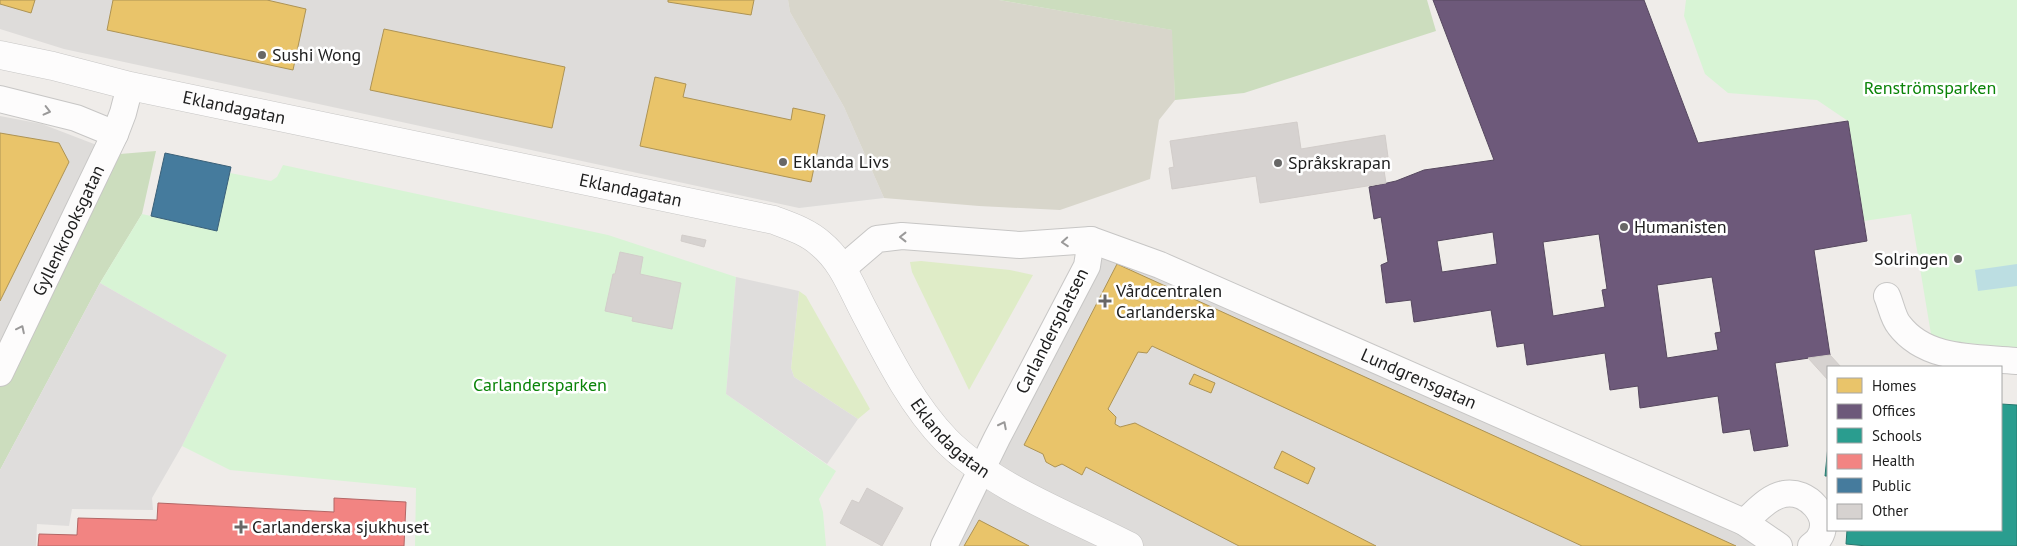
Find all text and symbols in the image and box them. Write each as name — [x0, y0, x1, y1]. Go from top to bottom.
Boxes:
place label: Sushi Wong — [272, 43, 361, 66]
marker: Sushi Wong — [256, 49, 268, 61]
park label: Renströmsparken — [1864, 76, 1996, 99]
street label: Eklandagatan — [181, 85, 288, 129]
one-way arrow — [43, 105, 52, 116]
place label: Eklanda Livs — [793, 150, 889, 173]
place label: Språkskrapan — [1288, 151, 1391, 174]
marker: Eklanda Livs — [777, 156, 789, 168]
marker: Språkskrapan — [1272, 157, 1284, 169]
street label: Gyllenkrooksgatan — [27, 161, 109, 300]
street label: Eklandagatan — [577, 168, 684, 212]
place label: Humanisten — [1634, 215, 1726, 238]
marker: Humanisten — [1618, 221, 1630, 233]
one-way arrow — [899, 232, 907, 242]
one-way arrow — [1061, 236, 1069, 247]
place label: Solringen — [1874, 247, 1948, 270]
marker: Solringen — [1952, 253, 1964, 265]
street label: Carlandersplatsen — [1010, 264, 1093, 398]
place label: Vårdcentralen Carlanderska — [1115, 279, 1222, 323]
marker: Vårdcentralen Carlanderska — [1098, 294, 1112, 308]
one-way arrow — [15, 325, 25, 334]
street label: Lundgrensgatan — [1357, 343, 1480, 414]
legend — [1827, 366, 2002, 531]
park label: Carlandersparken — [473, 373, 607, 396]
text: Homes — [1872, 376, 1916, 395]
street label: Eklandagatan — [906, 394, 995, 483]
text: Offices — [1872, 401, 1916, 420]
one-way arrow — [997, 422, 1007, 431]
text: Schools — [1872, 426, 1922, 445]
text: Health — [1872, 451, 1915, 470]
text: Public — [1872, 476, 1911, 495]
text: Other — [1872, 501, 1908, 520]
place label: Carlanderska sjukhuset — [252, 515, 429, 538]
marker: Carlanderska sjukhuset — [234, 520, 248, 534]

